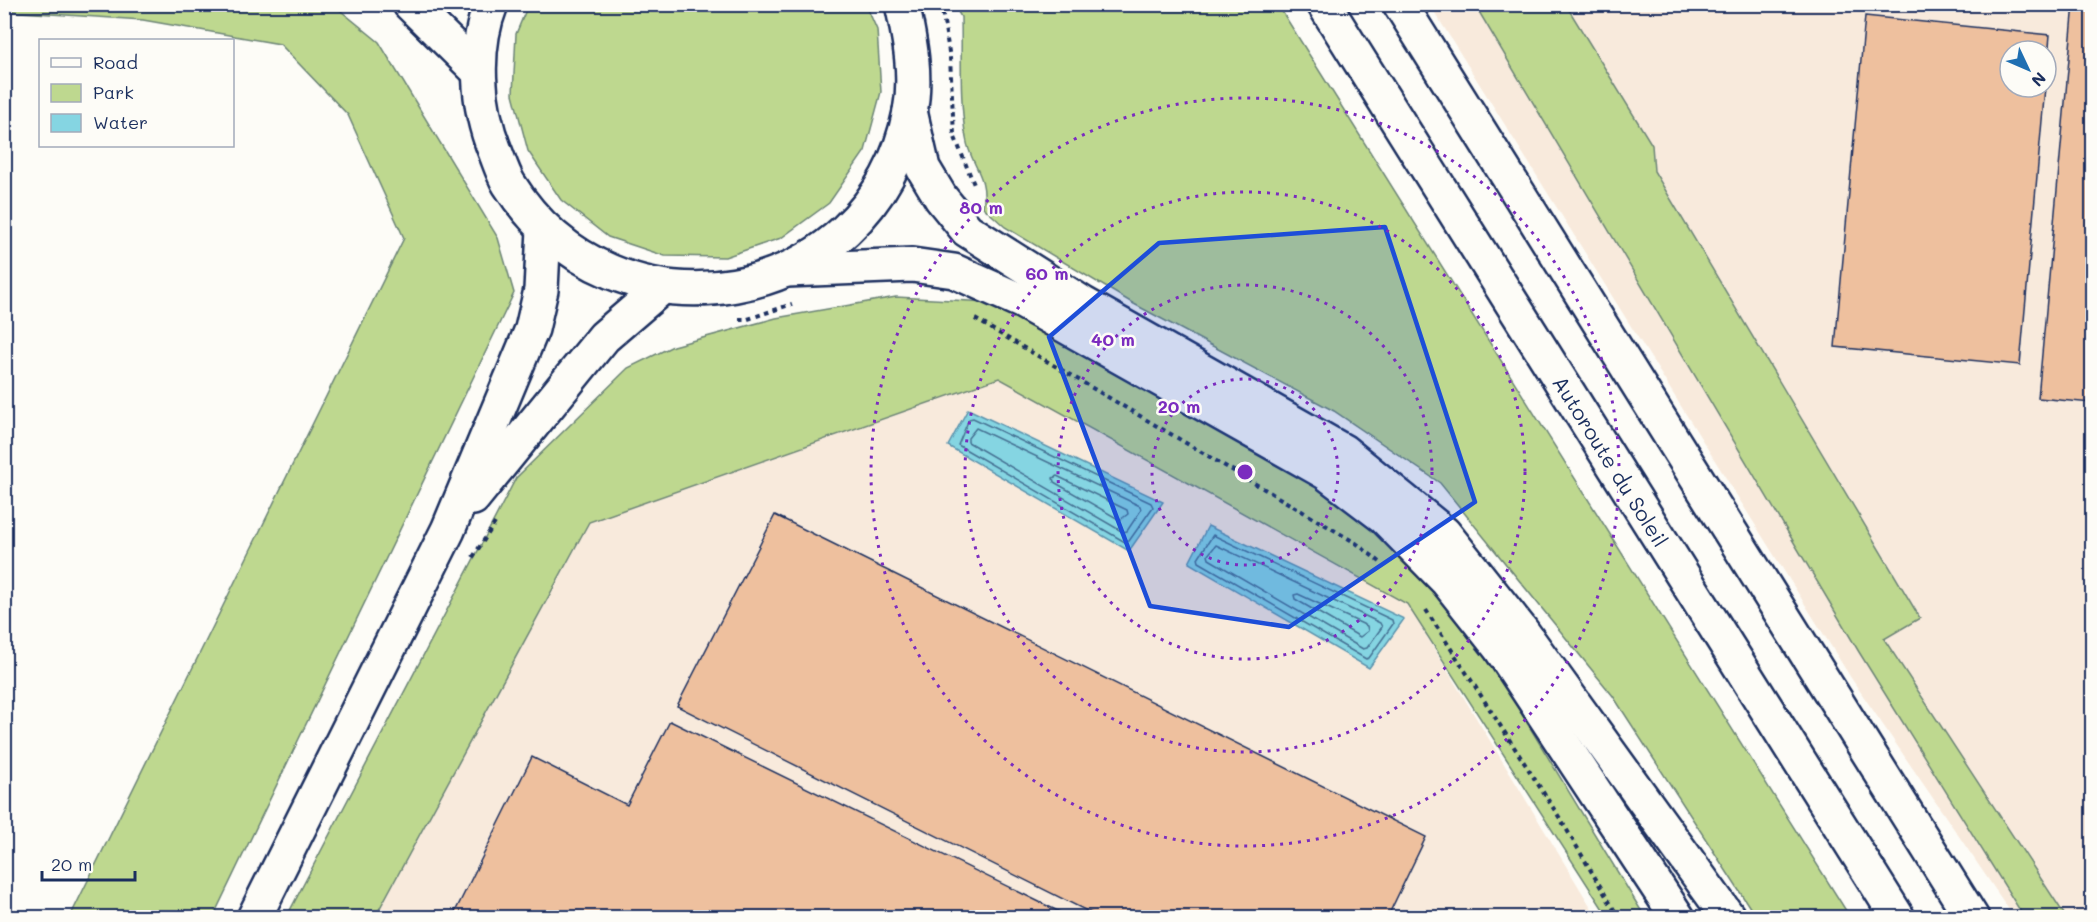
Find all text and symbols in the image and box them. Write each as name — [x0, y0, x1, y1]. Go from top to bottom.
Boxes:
legend — [39, 39, 234, 147]
north arrow — [1998, 39, 2058, 99]
text: Road — [93, 50, 138, 74]
text: N — [2027, 68, 2051, 91]
text: Park — [93, 80, 134, 104]
text: Water — [93, 110, 148, 134]
text: 80 m — [959, 195, 1003, 219]
text: 60 m — [1025, 261, 1069, 285]
text: 40 m — [1091, 327, 1135, 351]
street label: Autoroute du Soleil — [1547, 370, 1675, 552]
text: 20 m — [1158, 394, 1200, 418]
centre of rings — [1235, 462, 1255, 482]
scale bar — [42, 844, 135, 882]
text: 20 m — [51, 852, 92, 876]

